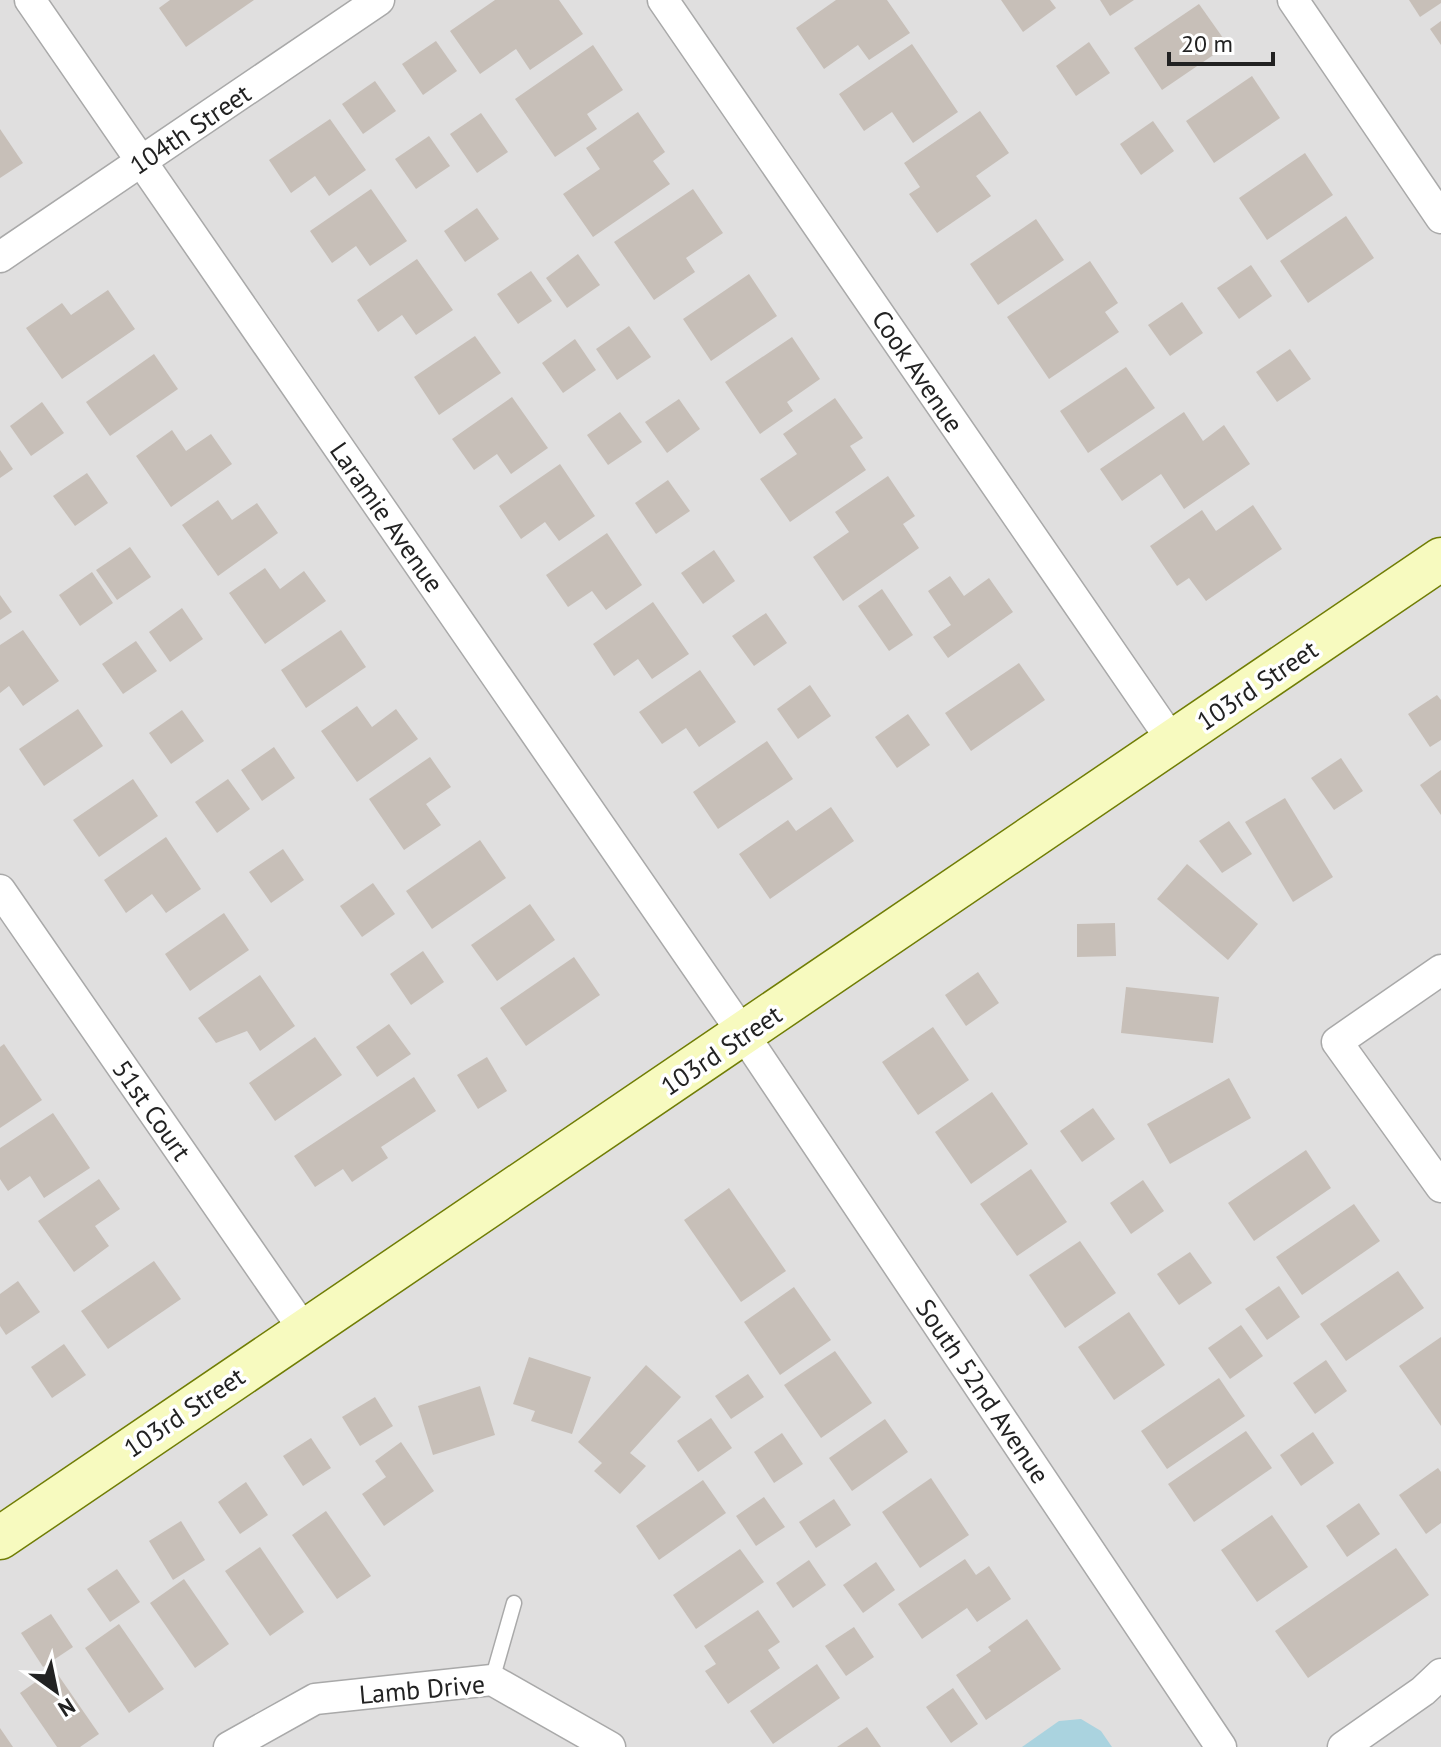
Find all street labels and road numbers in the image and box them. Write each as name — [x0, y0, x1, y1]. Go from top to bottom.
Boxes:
street label: 104th Street — [123, 76, 257, 182]
street label: Cook Avenue — [865, 303, 971, 439]
street label: Laramie Avenue — [323, 435, 451, 599]
street label: 103rd Street — [1190, 632, 1324, 737]
street label: 103rd Street — [654, 997, 788, 1102]
street label: 51st Court — [105, 1053, 199, 1167]
street label: South 52nd Avenue — [909, 1292, 1057, 1490]
street label: 103rd Street — [117, 1359, 251, 1464]
street label: Lamb Drive — [358, 1667, 486, 1711]

